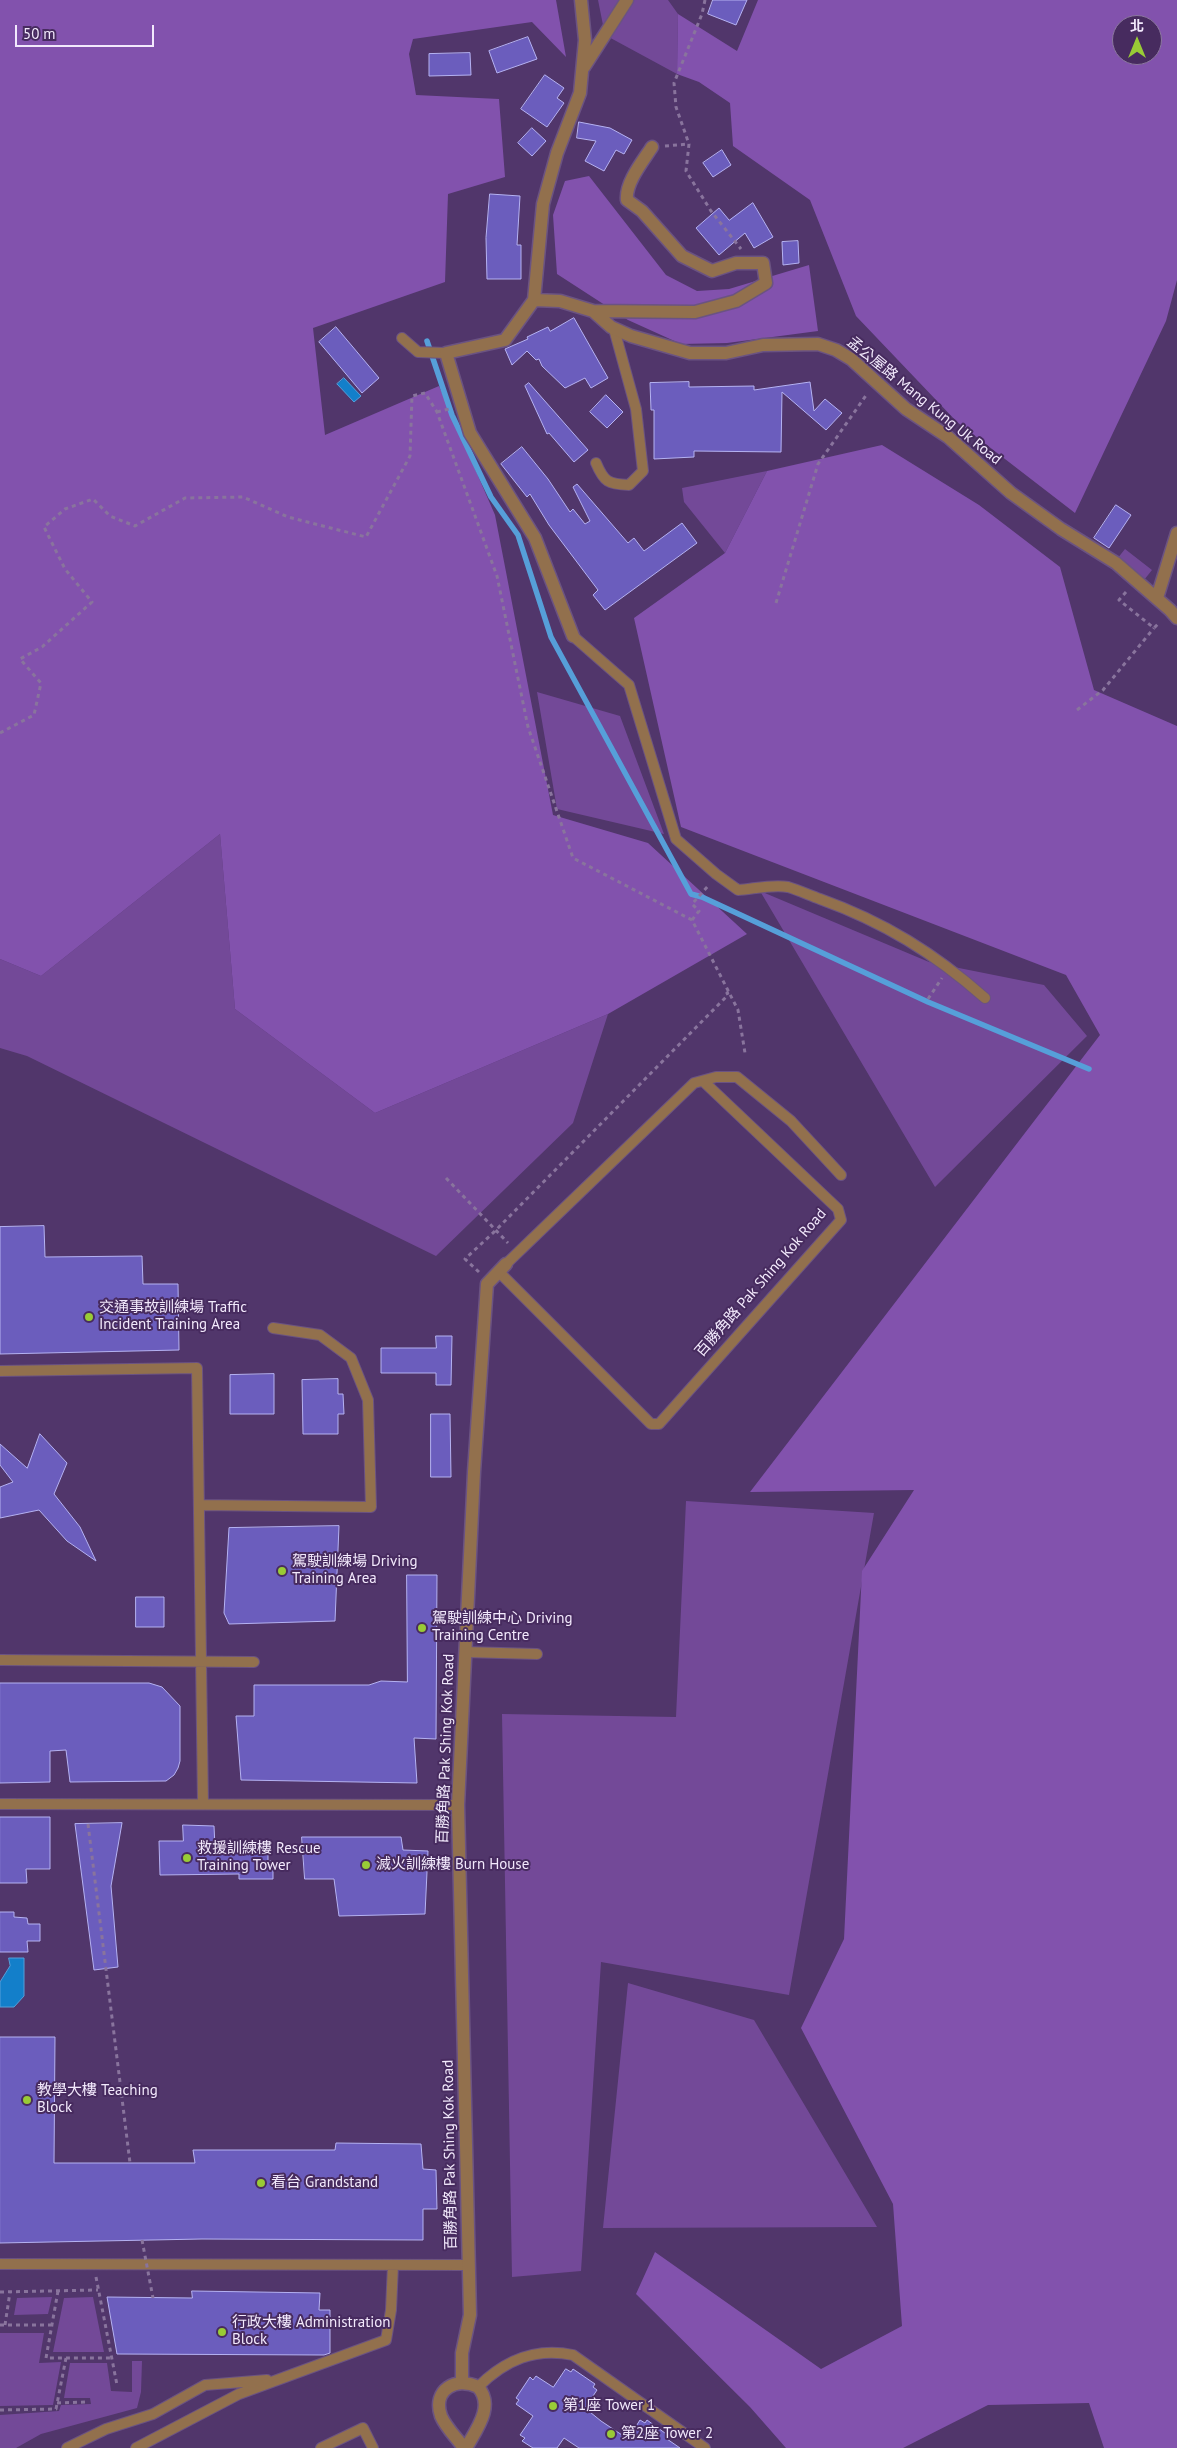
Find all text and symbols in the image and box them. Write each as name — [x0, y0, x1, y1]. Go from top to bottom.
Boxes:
scale bar — [18, 15, 156, 47]
north arrow — [1112, 15, 1162, 65]
text: 北 — [1130, 17, 1144, 35]
text: 50 m — [23, 24, 56, 43]
street label: 孟公屋路 Mang Kung Uk Road — [843, 333, 1005, 469]
street label: 百勝角路 Pak Shing Kok Road — [692, 1205, 830, 1361]
place label: 交通事故訓練場 Traffic Incident Training Area — [99, 1299, 247, 1334]
marker: 交通事故訓練場 Traffic Incident Training Area — [83, 1311, 95, 1323]
place label: 駕駛訓練場 Driving Training Area — [292, 1553, 417, 1588]
marker: 駕駛訓練場 Driving Training Area — [276, 1565, 288, 1577]
place label: 駕駛訓練中心 Driving Training Centre — [432, 1610, 572, 1645]
marker: 駕駛訓練中心 Driving Training Centre — [416, 1622, 428, 1634]
street label: 百勝角路 Pak Shing Kok Road — [434, 1654, 458, 1844]
place label: 救援訓練樓 Rescue Training Tower — [197, 1840, 321, 1875]
marker: 救援訓練樓 Rescue Training Tower — [181, 1852, 193, 1864]
place label: 滅火訓練樓 Burn House — [376, 1856, 529, 1874]
marker: 滅火訓練樓 Burn House — [360, 1859, 372, 1871]
street label: 百勝角路 Pak Shing Kok Road — [439, 2060, 461, 2250]
place label: 教學大樓 Teaching Block — [37, 2082, 158, 2117]
marker: 教學大樓 Teaching Block — [21, 2094, 33, 2106]
place label: 看台 Grandstand — [271, 2174, 378, 2192]
marker: 看台 Grandstand — [255, 2177, 267, 2189]
place label: 行政大樓 Administration Block — [232, 2314, 391, 2349]
marker: 行政大樓 Administration Block — [216, 2326, 228, 2338]
place label: 第1座 Tower 1 — [563, 2397, 655, 2415]
marker: 第1座 Tower 1 — [547, 2400, 559, 2412]
place label: 第2座 Tower 2 — [621, 2425, 713, 2443]
marker: 第2座 Tower 2 — [605, 2428, 617, 2440]

